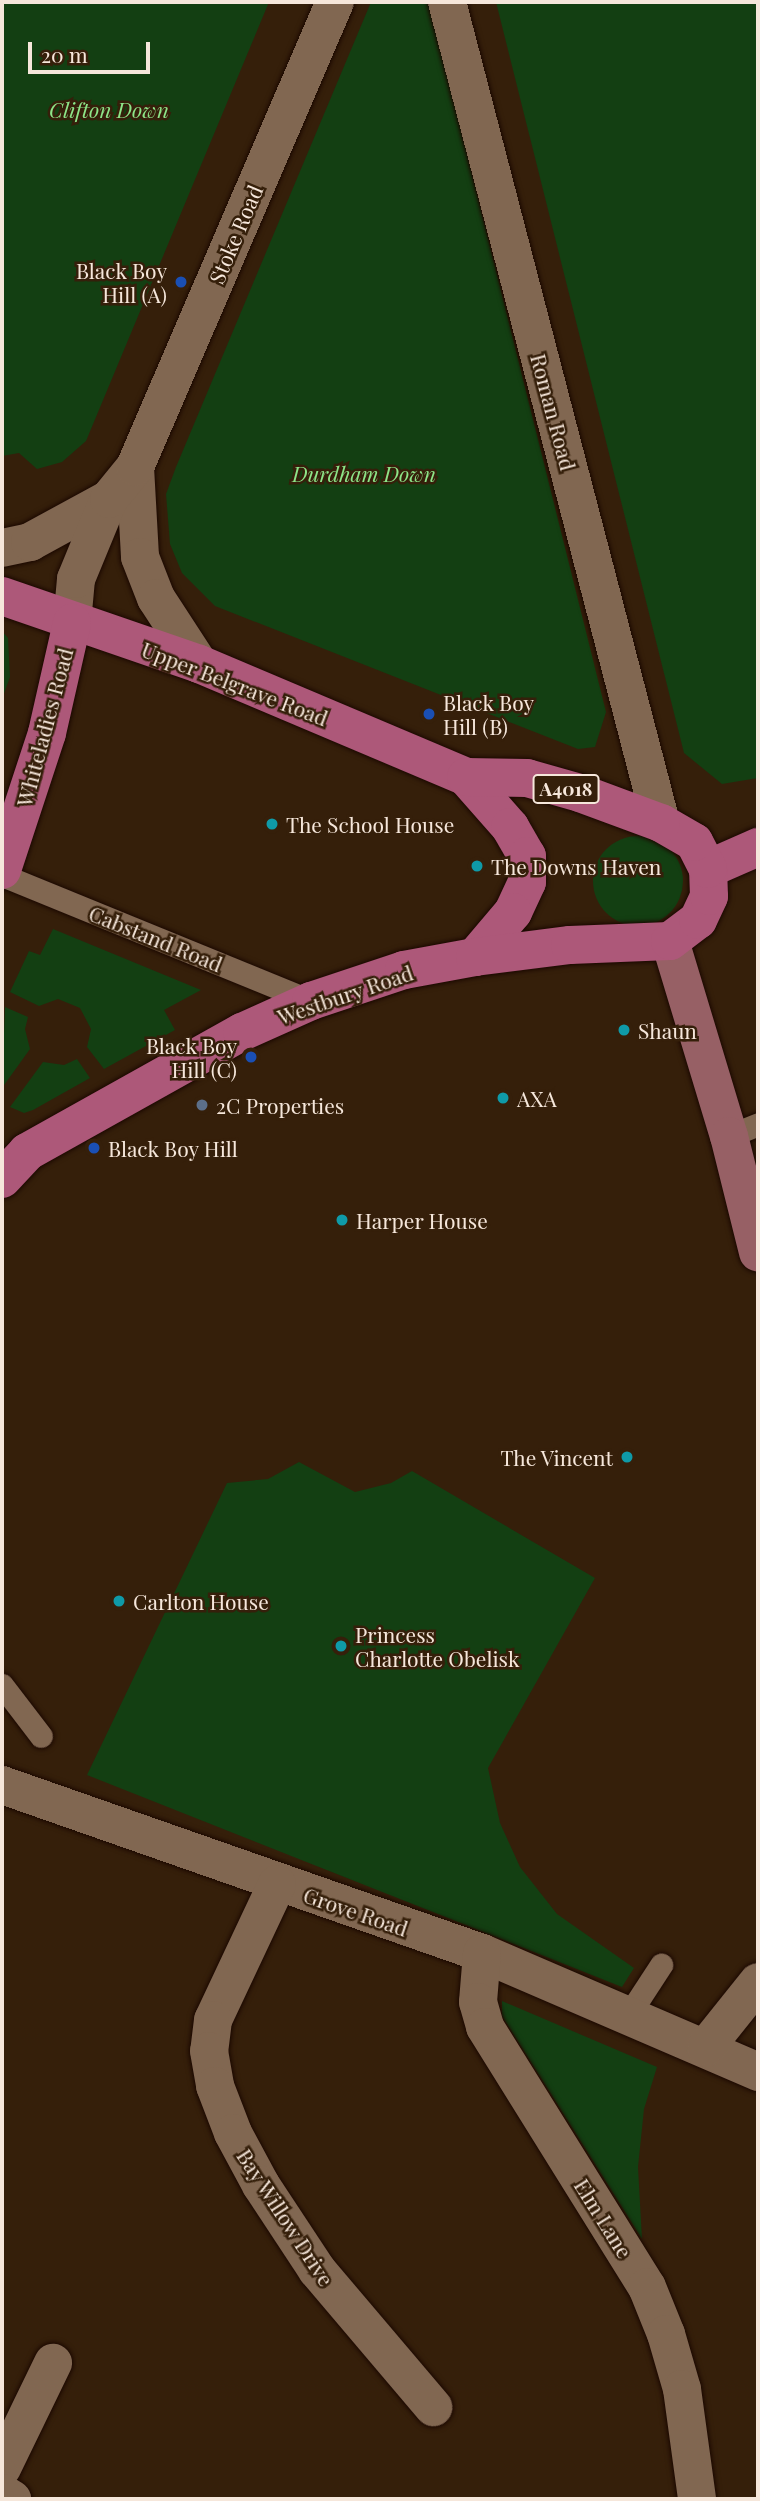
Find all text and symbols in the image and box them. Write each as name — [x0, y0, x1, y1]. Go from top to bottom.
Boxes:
scale bar — [32, 28, 154, 72]
text: 20 m — [41, 40, 88, 68]
park label: Clifton Down — [49, 96, 169, 122]
street label: Stoke Road — [203, 181, 267, 287]
place label: Black Boy Hill (A) — [76, 257, 167, 307]
marker: Black Boy Hill (A) — [173, 274, 189, 290]
street label: Roman Road — [526, 351, 582, 473]
park label: Durdham Down — [292, 460, 436, 486]
street label: Upper Belgrave Road — [138, 636, 332, 730]
street label: Whiteladies Road — [11, 645, 77, 809]
place label: Black Boy Hill (B) — [443, 689, 534, 739]
marker: Black Boy Hill (B) — [421, 706, 437, 722]
road number: A4018 — [531, 774, 601, 804]
place label: The School House — [286, 811, 454, 837]
marker: The School House — [264, 816, 280, 832]
place label: The Downs Haven — [491, 853, 661, 879]
marker: The Downs Haven — [469, 858, 485, 874]
street label: Cabstand Road — [86, 900, 226, 976]
street label: Westbury Road — [274, 959, 416, 1029]
place label: Shaun — [638, 1017, 697, 1043]
marker: Shaun — [616, 1022, 632, 1038]
place label: Black Boy Hill (C) — [146, 1032, 237, 1082]
marker: Black Boy Hill (C) — [243, 1049, 259, 1065]
place label: AXA — [517, 1085, 557, 1111]
marker: AXA — [495, 1090, 511, 1106]
place label: 2C Properties — [216, 1092, 344, 1118]
marker: 2C Properties — [194, 1097, 210, 1113]
place label: Black Boy Hill — [108, 1135, 239, 1161]
marker: Black Boy Hill — [86, 1140, 102, 1156]
place label: Harper House — [356, 1207, 488, 1233]
marker: Harper House — [334, 1212, 350, 1228]
place label: The Vincent — [500, 1444, 613, 1470]
marker: The Vincent — [619, 1449, 635, 1465]
place label: Carlton House — [133, 1588, 269, 1614]
marker: Carlton House — [111, 1593, 127, 1609]
place label: Princess Charlotte Obelisk — [355, 1621, 519, 1671]
marker: Princess Charlotte Obelisk — [333, 1638, 349, 1654]
street label: Grove Road — [300, 1881, 412, 1941]
street label: Bay Willow Drive — [232, 2143, 340, 2291]
street label: Elm Lane — [570, 2174, 638, 2262]

